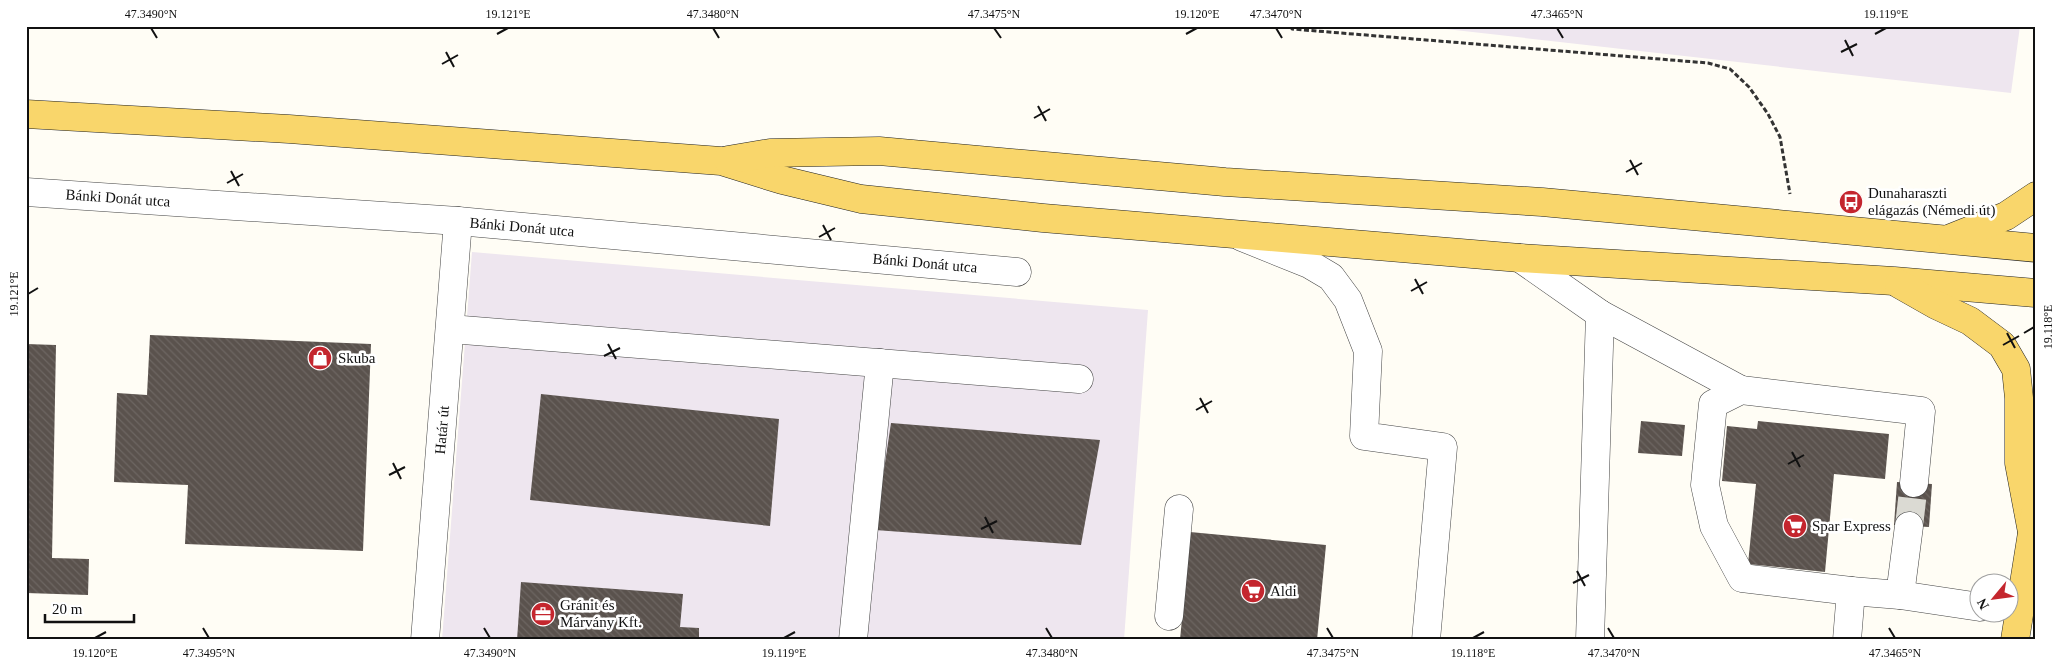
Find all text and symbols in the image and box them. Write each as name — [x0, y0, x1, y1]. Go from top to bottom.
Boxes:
text: 47.3490°N — [125, 7, 178, 21]
text: 19.121°E — [485, 7, 531, 21]
text: 47.3480°N — [687, 7, 740, 21]
text: 47.3475°N — [968, 7, 1021, 21]
text: 19.120°E — [1174, 7, 1220, 21]
text: 47.3470°N — [1250, 7, 1303, 21]
text: 47.3465°N — [1531, 7, 1584, 21]
text: 19.119°E — [1864, 7, 1908, 21]
place label: Dunaharaszti elágazás (Némedi út) — [1868, 185, 1995, 219]
street label: Bánki Donát utca — [65, 186, 171, 210]
bus stop icon: Dunaharaszti elágazás (Némedi út) — [1838, 189, 1864, 215]
street label: Bánki Donát utca — [469, 214, 575, 240]
street label: Bánki Donát utca — [872, 250, 978, 276]
text: 19.121°E — [7, 271, 21, 317]
text: 19.118°E — [2041, 305, 2055, 349]
shop icon: Skuba — [307, 345, 333, 371]
place label: Skuba — [338, 350, 376, 366]
street label: Határ út — [432, 404, 452, 455]
supermarket icon: Spar Express — [1782, 513, 1808, 539]
place label: Spar Express — [1812, 518, 1891, 534]
north arrow — [1970, 574, 2020, 624]
supermarket icon: Aldi — [1240, 578, 1266, 604]
place label: Aldi — [1270, 583, 1297, 599]
scale bar — [45, 591, 134, 623]
text: N — [1974, 596, 1992, 612]
place label: Gránit és Márvány Kft. — [560, 597, 642, 630]
text: 20 m — [52, 601, 83, 617]
office icon: Gránit és Márvány Kft. — [530, 601, 556, 627]
text: 19.120°E — [72, 646, 118, 660]
text: 47.3495°N — [183, 646, 236, 660]
text: 47.3490°N — [464, 646, 517, 660]
text: 19.119°E — [762, 646, 806, 660]
text: 47.3480°N — [1026, 646, 1079, 660]
text: 47.3475°N — [1307, 646, 1360, 660]
text: 19.118°E — [1451, 646, 1495, 660]
text: 47.3470°N — [1588, 646, 1641, 660]
text: 47.3465°N — [1869, 646, 1922, 660]

